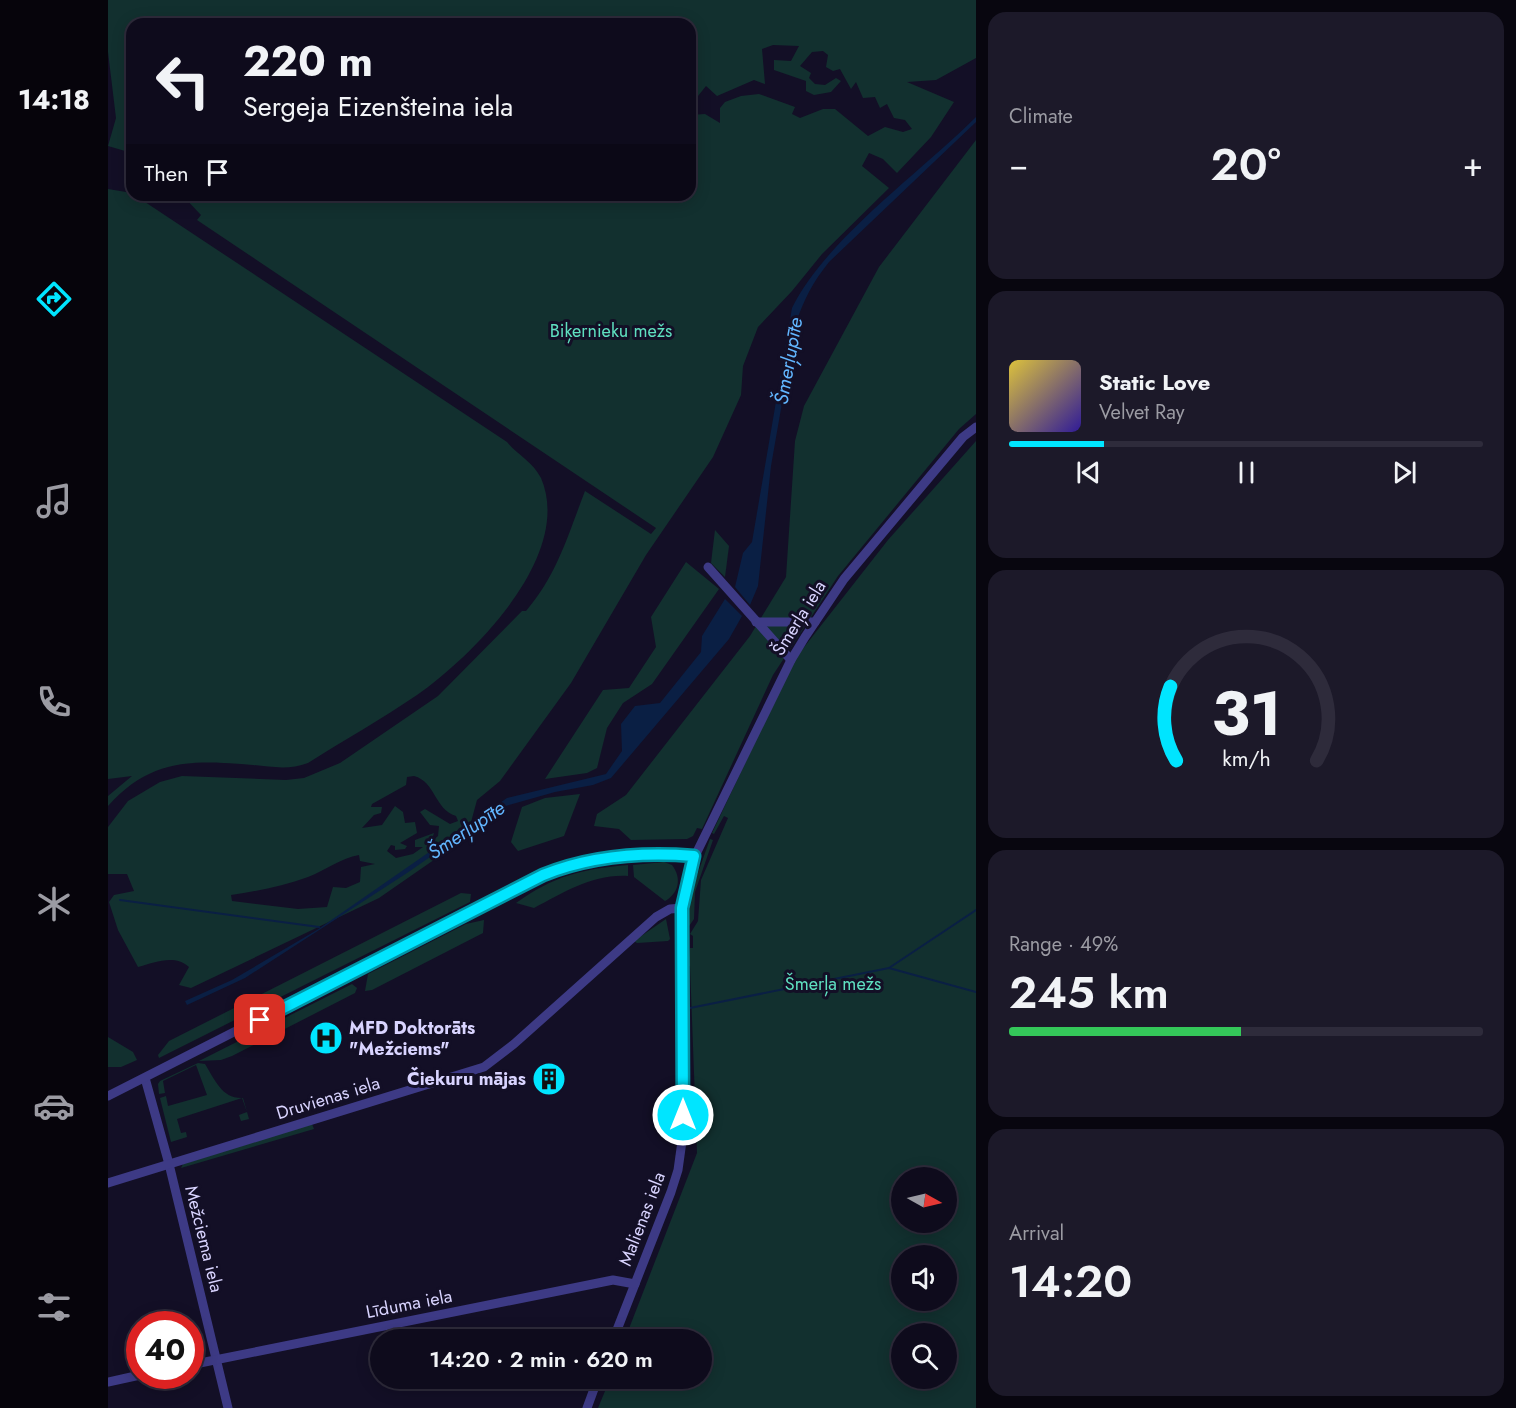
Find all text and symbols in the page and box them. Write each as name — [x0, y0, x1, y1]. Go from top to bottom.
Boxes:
text: 220 m — [243, 31, 373, 92]
icon: left — [144, 42, 222, 120]
text: 14:18 — [18, 80, 90, 119]
text: Sergeja Eizenšteina iela — [243, 87, 513, 126]
text: Climate — [1009, 102, 1073, 131]
text: 20° — [1210, 132, 1281, 197]
text: − — [1009, 141, 1028, 188]
text: + — [1463, 141, 1483, 188]
icon: arrive — [201, 156, 234, 189]
text: Then — [144, 157, 189, 189]
icon: directions — [33, 278, 75, 320]
water label: Šmerļupīte — [767, 315, 810, 407]
park label: Biķernieku mežs — [550, 318, 672, 344]
text: Static Love — [1099, 366, 1210, 398]
text: Velvet Ray — [1099, 398, 1185, 427]
icon: previous — [1072, 456, 1105, 489]
icon: pause — [1230, 456, 1263, 489]
icon: next — [1388, 456, 1421, 489]
icon: music — [33, 480, 75, 522]
street label: Šmerļa iela — [766, 575, 832, 661]
text: 31 — [1211, 668, 1281, 758]
icon: phone — [33, 681, 75, 723]
text: km/h — [1222, 743, 1270, 774]
water label: Šmerļupīte — [422, 794, 511, 867]
icon: climate — [33, 883, 75, 925]
text: Range · 49% — [1009, 930, 1118, 959]
text: 245 km — [1009, 960, 1169, 1025]
park label: Šmerļa mežs — [785, 971, 881, 997]
pin — [234, 994, 285, 1045]
icon: arrive — [243, 1003, 276, 1036]
place label: MFD Doktorāts "Mežciems" — [349, 1015, 475, 1062]
hospital icon: MFD Doktorāts "Mežciems" — [308, 1020, 344, 1056]
building icon: Čiekuru mājas — [531, 1061, 567, 1097]
place label: Čiekuru mājas — [407, 1066, 526, 1092]
street label: Druvienas iela — [273, 1070, 383, 1126]
position arrow — [651, 1083, 715, 1147]
icon: car — [33, 1085, 75, 1127]
north arrow — [891, 1167, 957, 1233]
map controls — [891, 1167, 957, 1389]
street label: Malienas iela — [612, 1168, 672, 1270]
street label: Mežciema iela — [178, 1183, 230, 1295]
text: Arrival — [1009, 1219, 1064, 1248]
button: sound — [891, 1245, 957, 1311]
text: 14:20 — [1009, 1249, 1132, 1314]
street label: Līduma iela — [364, 1283, 454, 1325]
icon: filters — [33, 1286, 75, 1328]
speed limit sign: 40 — [126, 1311, 204, 1389]
button: search — [891, 1323, 957, 1389]
text: 14:20 · 2 min · 620 m — [429, 1343, 653, 1375]

